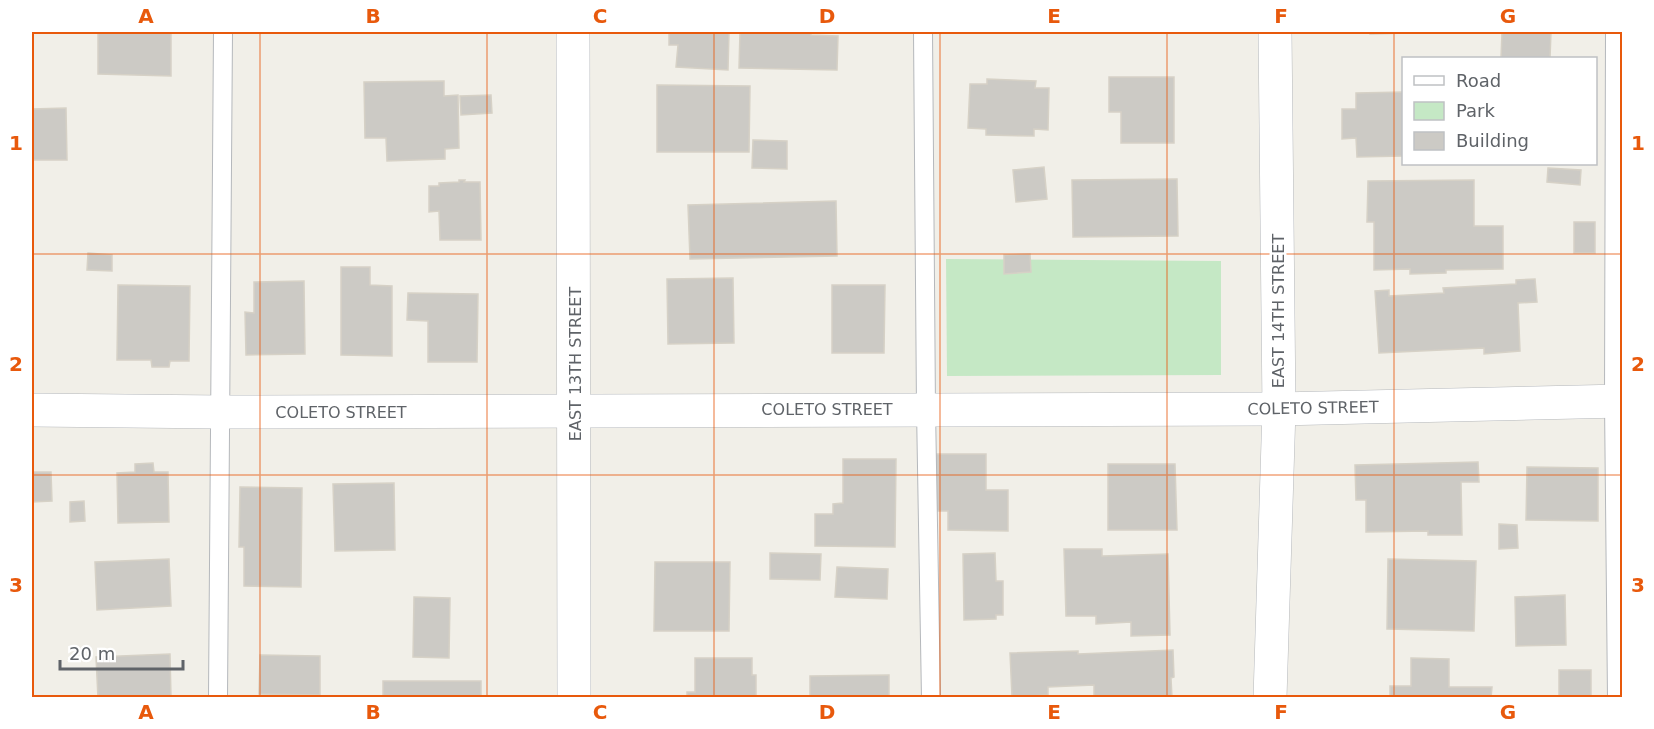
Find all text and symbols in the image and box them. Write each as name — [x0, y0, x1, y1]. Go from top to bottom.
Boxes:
text: A — [138, 4, 154, 28]
text: B — [365, 4, 381, 28]
text: C — [593, 4, 607, 28]
text: D — [819, 4, 835, 28]
text: E — [1047, 4, 1061, 28]
text: F — [1274, 4, 1288, 28]
text: G — [1500, 4, 1516, 28]
legend — [1402, 57, 1597, 165]
text: Road — [1456, 70, 1501, 91]
text: Park — [1456, 100, 1495, 121]
text: Building — [1456, 130, 1529, 151]
text: 1 — [9, 131, 23, 155]
text: 1 — [1631, 131, 1645, 155]
street label: EAST 14TH STREET — [1269, 234, 1288, 388]
street label: EAST 13TH STREET — [566, 287, 585, 441]
text: 2 — [9, 352, 23, 376]
text: 2 — [1631, 352, 1645, 376]
street label: COLETO STREET — [1247, 397, 1379, 419]
street label: COLETO STREET — [761, 400, 893, 419]
street label: COLETO STREET — [275, 403, 407, 422]
text: 3 — [9, 573, 23, 597]
text: 3 — [1631, 573, 1645, 597]
scale bar — [60, 633, 183, 671]
text: 20 m — [69, 643, 115, 664]
text: A — [138, 700, 154, 724]
text: B — [365, 700, 381, 724]
text: C — [593, 700, 607, 724]
text: D — [819, 700, 835, 724]
text: E — [1047, 700, 1061, 724]
text: F — [1274, 700, 1288, 724]
text: G — [1500, 700, 1516, 724]

